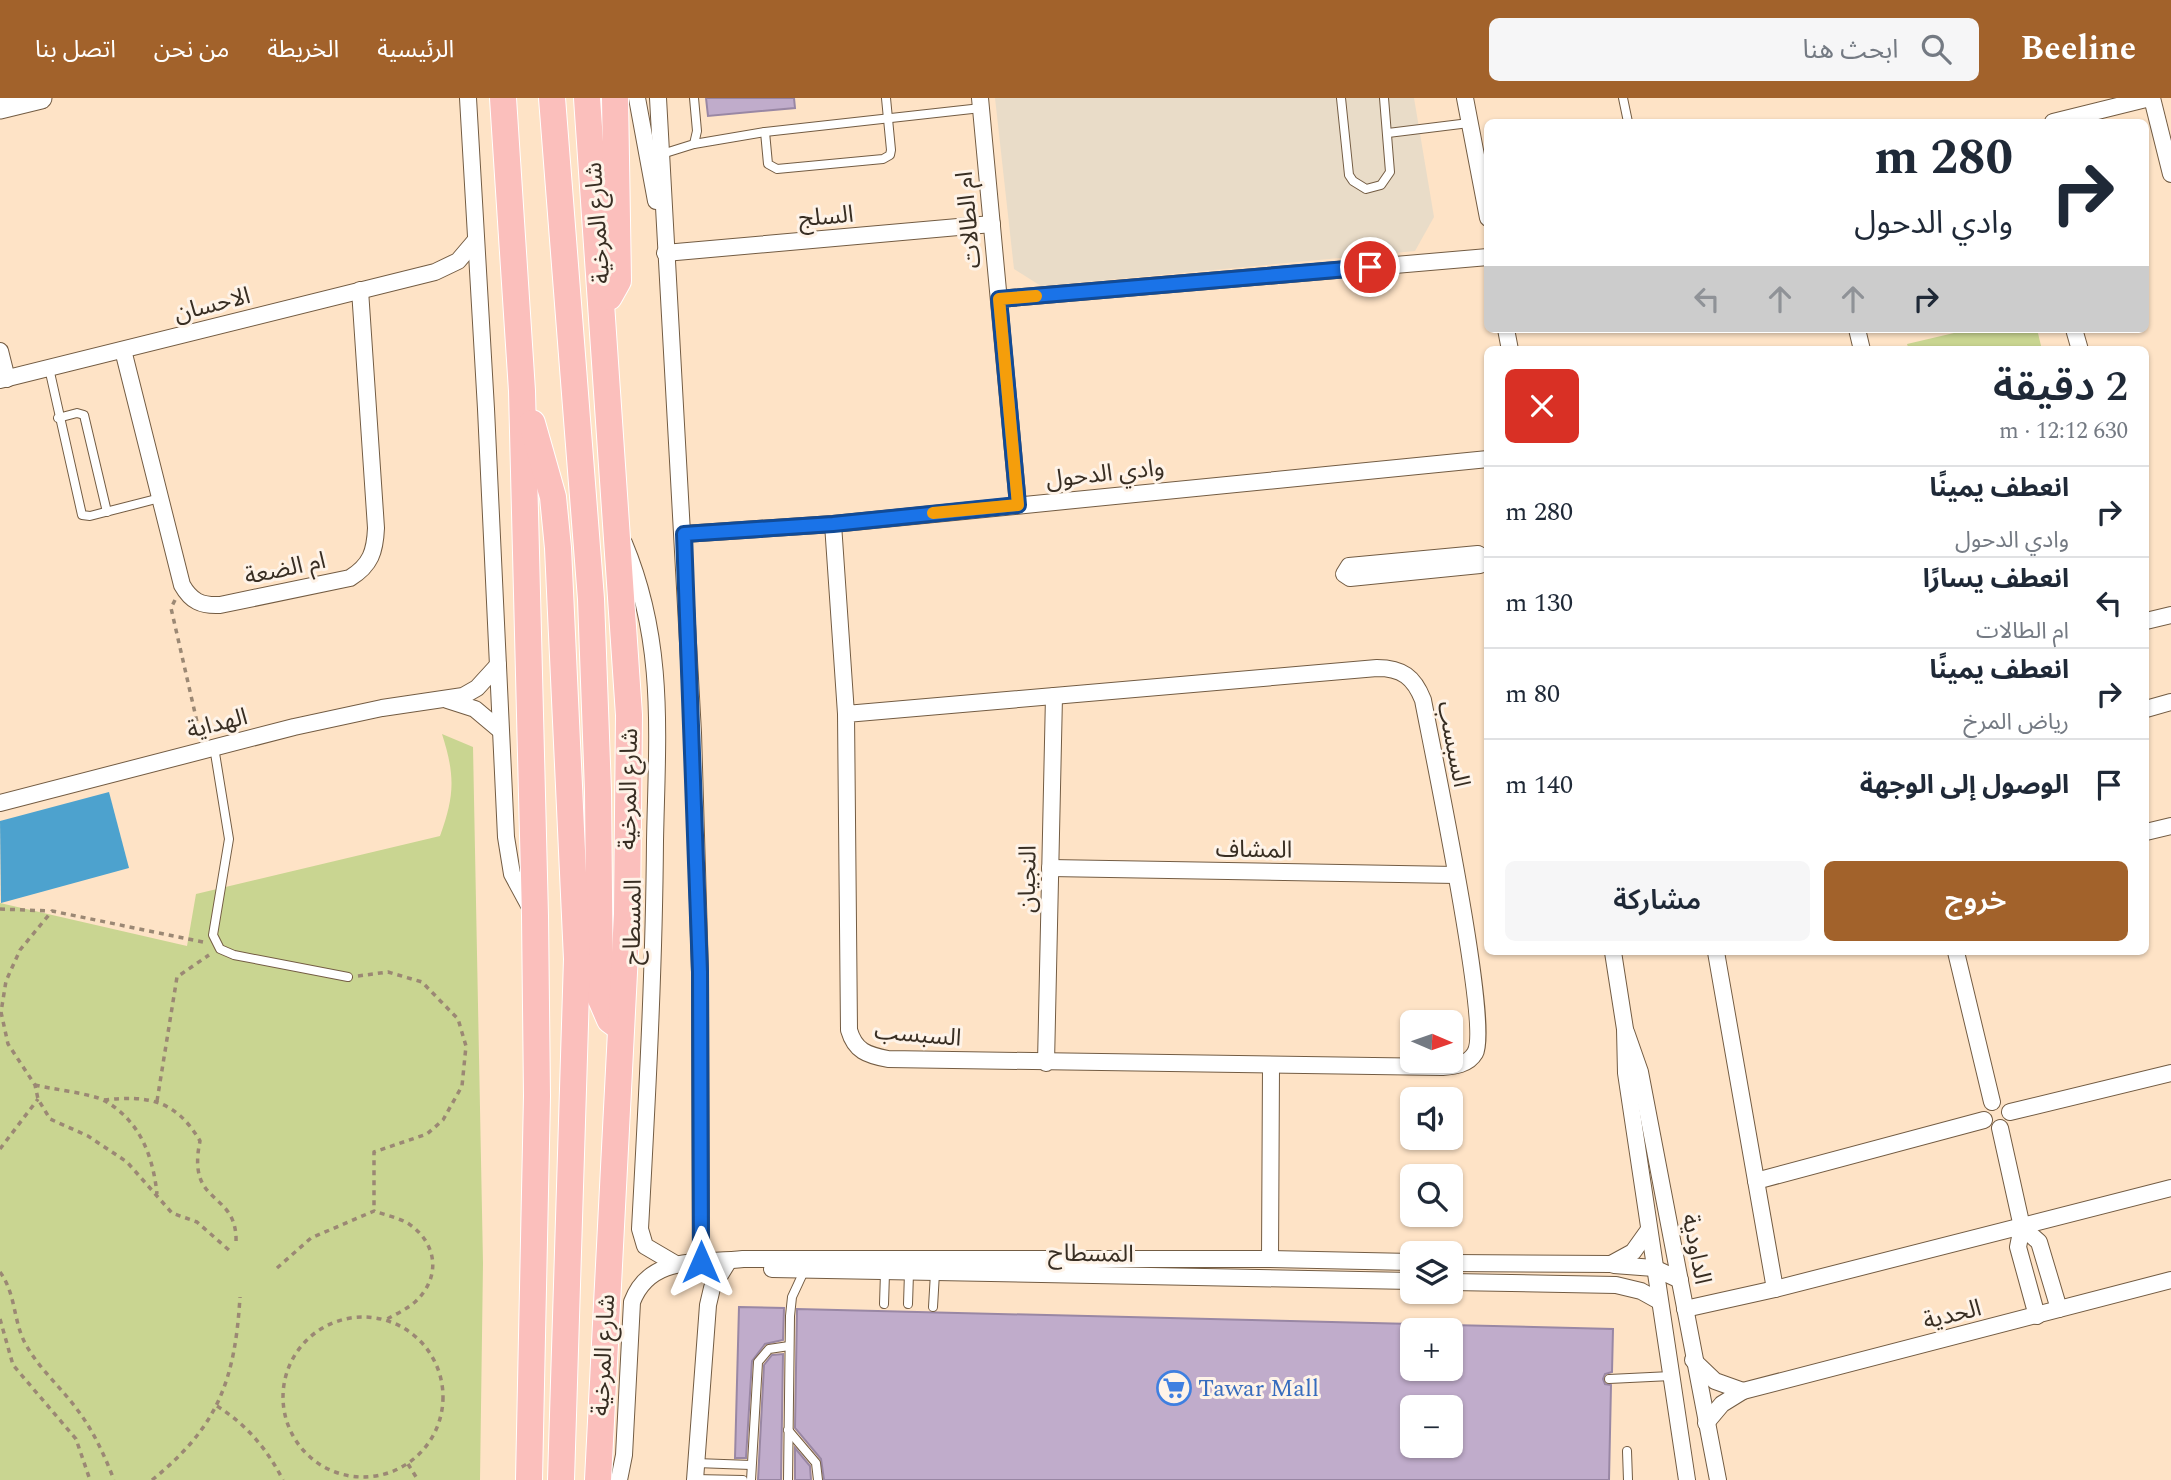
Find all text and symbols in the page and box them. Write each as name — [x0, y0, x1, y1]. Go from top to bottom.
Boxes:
search box — [1489, 18, 1979, 81]
text: Beeline — [2021, 24, 2136, 74]
text: ابحث هنا — [1802, 30, 1899, 70]
icon: search — [1917, 30, 1955, 68]
text: اتصل بنا — [35, 32, 116, 68]
text: من نحن — [154, 32, 229, 68]
text: الخريطة — [267, 32, 339, 68]
text: الرئيسية — [377, 32, 454, 68]
text: 280 m — [1874, 121, 2013, 196]
icon: right — [2037, 147, 2128, 238]
street label: شارع المرخية — [576, 161, 620, 285]
street label: ام الطالات — [947, 170, 991, 270]
street label: السلج — [797, 197, 855, 237]
text: وادي الدحول — [1854, 199, 2013, 248]
pin — [1340, 237, 1400, 297]
icon: arrive — [1351, 248, 1389, 286]
street label: الاحسان — [170, 278, 254, 332]
icon: left — [1688, 280, 1726, 318]
icon: ahead — [1761, 280, 1799, 318]
icon: ahead — [1834, 280, 1872, 318]
icon: right — [1907, 280, 1945, 318]
text: 2 دقيقة — [1993, 356, 2128, 419]
button: close — [1505, 369, 1579, 443]
text: 630 m · 12:12 — [1999, 414, 2128, 449]
street label: وادي الدحول — [1044, 450, 1166, 498]
text: انعطف يمينًا — [1930, 468, 2069, 508]
text: 280 m — [1505, 492, 1573, 532]
icon: right — [2090, 493, 2128, 531]
text: وادي الدحول — [1955, 523, 2069, 558]
street label: ام الضعة — [241, 543, 329, 595]
text: انعطف يسارًا — [1923, 559, 2069, 599]
text: 130 m — [1505, 583, 1573, 623]
icon: left — [2090, 584, 2128, 622]
text: ام الطالات — [1976, 614, 2069, 649]
text: انعطف يمينًا — [1930, 650, 2069, 690]
text: 80 m — [1505, 674, 1560, 714]
icon: right — [2090, 675, 2128, 713]
street label: السبسب — [1427, 698, 1479, 790]
street label: الهداية — [183, 699, 251, 749]
text: رياض المرخ — [1963, 705, 2069, 740]
street label: شارع المرخية — [610, 728, 648, 850]
text: 140 m — [1505, 765, 1573, 805]
text: الوصول إلى الوجهة — [1860, 765, 2069, 805]
icon: arrive — [2090, 766, 2128, 804]
street label: المشاف — [1215, 831, 1293, 869]
street label: النجيان — [1009, 845, 1047, 913]
button: مشاركة — [1505, 861, 1810, 941]
button: خروج — [1824, 861, 2128, 941]
street label: المسطاح — [614, 879, 652, 965]
north arrow — [1400, 1010, 1463, 1073]
map controls — [1400, 1010, 1463, 1458]
street label: السبسب — [873, 1013, 963, 1057]
button: sound — [1400, 1087, 1463, 1150]
button: search — [1400, 1164, 1463, 1227]
street label: الداودية — [1672, 1211, 1721, 1288]
position arrow — [664, 1225, 738, 1299]
street label: المسطاح — [1048, 1235, 1134, 1273]
button: layers — [1400, 1241, 1463, 1304]
street label: الحدية — [1919, 1290, 1985, 1340]
street label: شارع المرخية — [583, 1293, 625, 1417]
button: + — [1400, 1318, 1463, 1381]
supermarket icon: Tawar Mall — [1155, 1369, 1193, 1407]
place label: Tawar Mall — [1198, 1371, 1319, 1407]
button: − — [1400, 1395, 1463, 1458]

